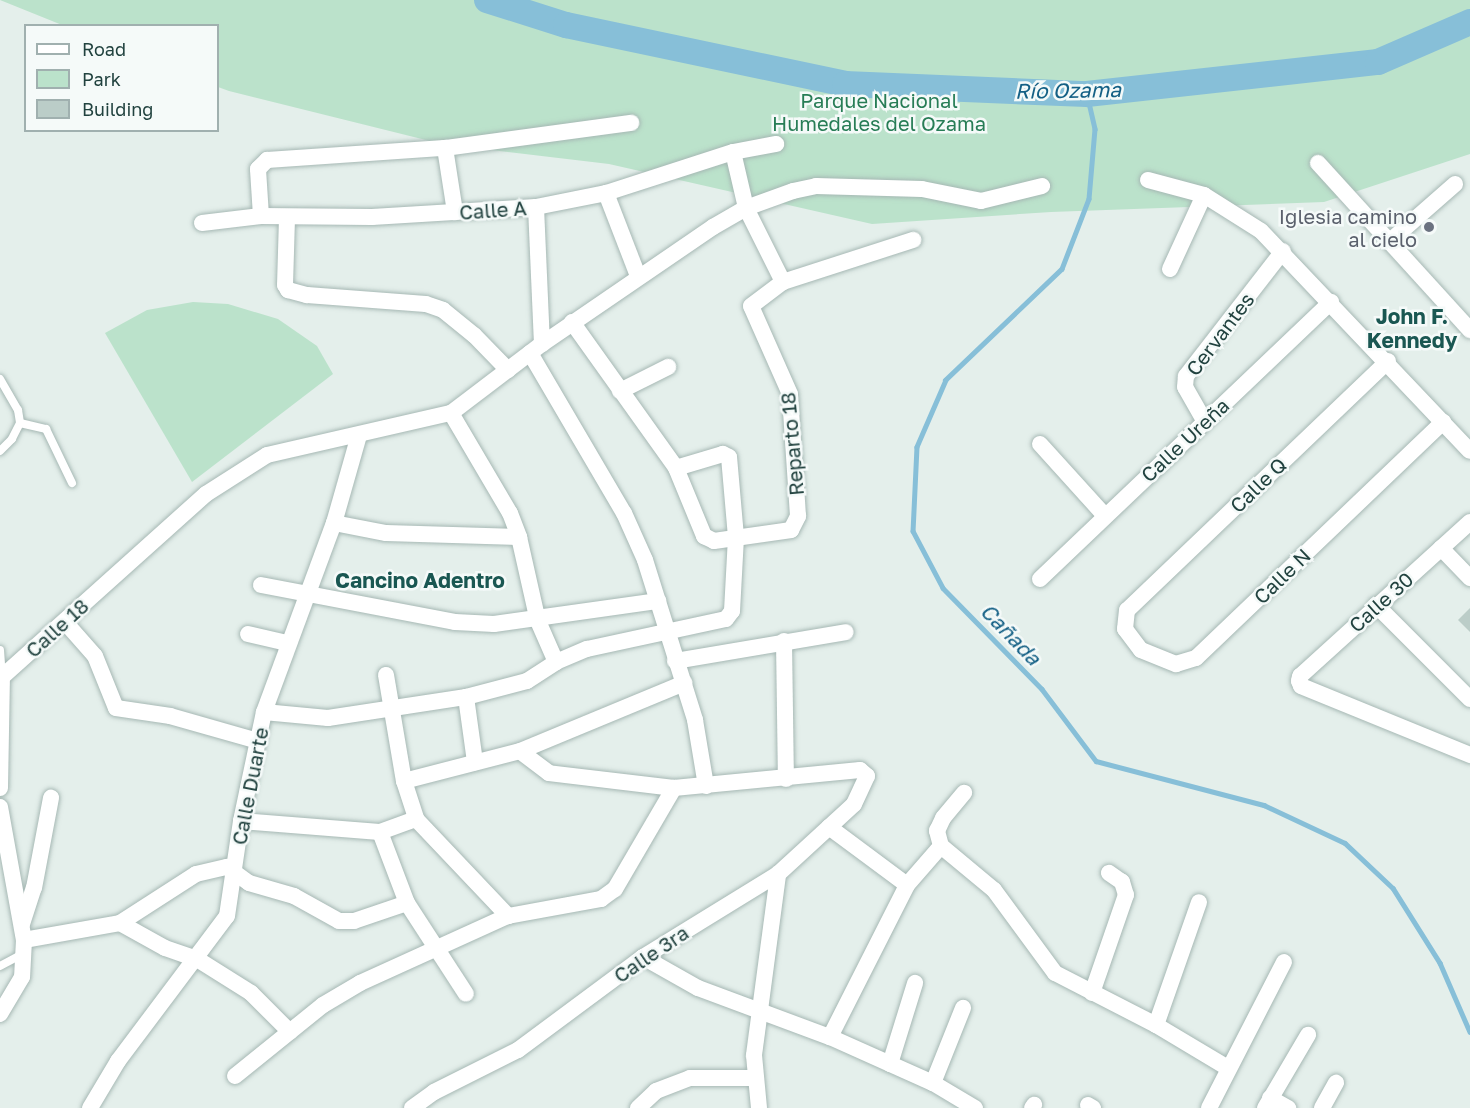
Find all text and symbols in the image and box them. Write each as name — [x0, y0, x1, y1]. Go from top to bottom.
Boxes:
legend — [24, 24, 219, 132]
text: Road — [82, 38, 126, 60]
text: Park — [82, 68, 121, 90]
water label: Río Ozama — [1015, 76, 1121, 104]
park label: Parque Nacional Humedales del Ozama — [772, 88, 986, 135]
text: Building — [82, 98, 153, 120]
street label: Calle A — [458, 196, 528, 224]
place label: Iglesia camino al cielo — [1279, 204, 1417, 251]
marker: Iglesia camino al cielo — [1422, 220, 1436, 234]
street label: Cervantes — [1181, 288, 1259, 380]
district label: John F. Kennedy — [1367, 303, 1457, 353]
street label: Reparto 18 — [776, 391, 808, 497]
street label: Calle Ureña — [1136, 393, 1234, 487]
street label: Calle Q — [1225, 452, 1291, 518]
street label: Calle N — [1249, 543, 1315, 609]
district label: Cancino Adentro — [335, 567, 505, 593]
street label: Calle 30 — [1344, 567, 1418, 637]
street label: Calle 18 — [21, 594, 93, 662]
water label: Cañada — [976, 598, 1046, 670]
street label: Calle Duarte — [227, 725, 273, 847]
street label: Calle 3ra — [609, 920, 693, 988]

